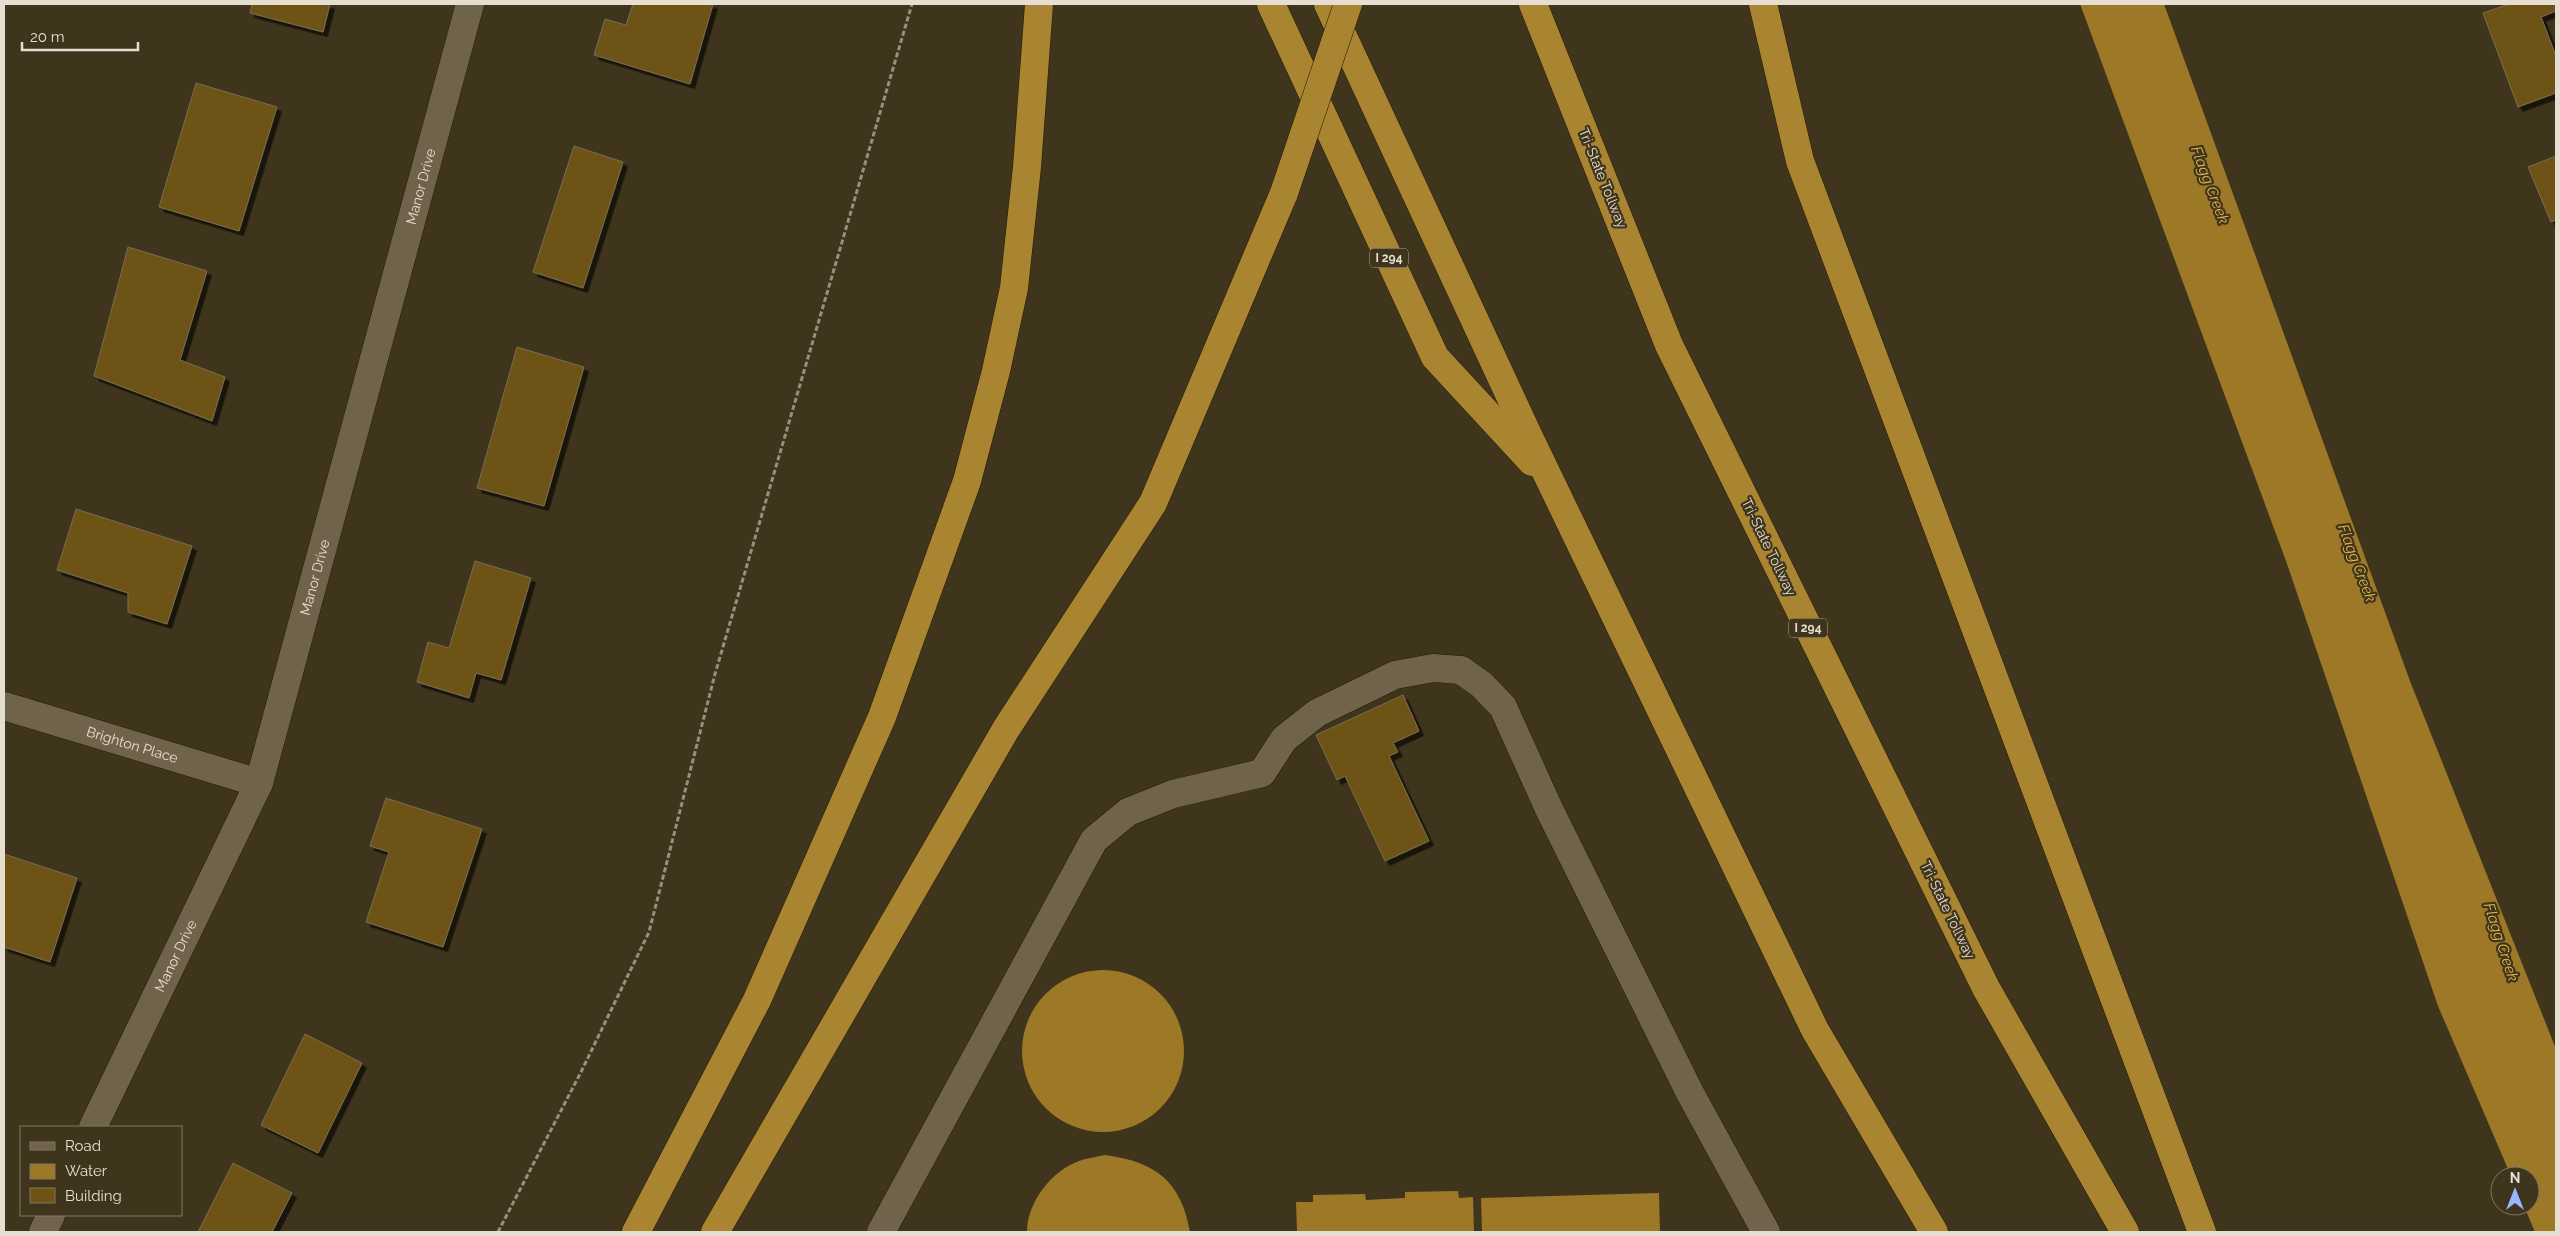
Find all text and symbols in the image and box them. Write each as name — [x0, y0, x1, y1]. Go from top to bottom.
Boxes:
scale bar — [22, 20, 139, 52]
text: 20 m — [30, 28, 65, 46]
street label: Tri-State Tollway — [1576, 126, 1631, 231]
water label: Flagg Creek — [2187, 144, 2233, 226]
street label: Manor Drive — [403, 147, 438, 226]
road number: I 294 — [1370, 248, 1408, 268]
street label: Tri-State Tollway — [1738, 496, 1800, 599]
water label: Flagg Creek — [2334, 522, 2380, 604]
street label: Manor Drive — [297, 538, 333, 617]
road number: I 294 — [1789, 618, 1827, 638]
street label: Brighton Place — [85, 723, 180, 766]
street label: Tri-State Tollway — [1917, 859, 1979, 962]
water label: Flagg Creek — [2480, 900, 2522, 984]
street label: Manor Drive — [151, 917, 200, 994]
legend — [20, 1126, 182, 1216]
text: Road — [65, 1137, 101, 1155]
text: Water — [65, 1162, 108, 1180]
north arrow — [2490, 1166, 2540, 1216]
text: N — [2510, 1170, 2520, 1186]
text: Building — [65, 1187, 122, 1205]

